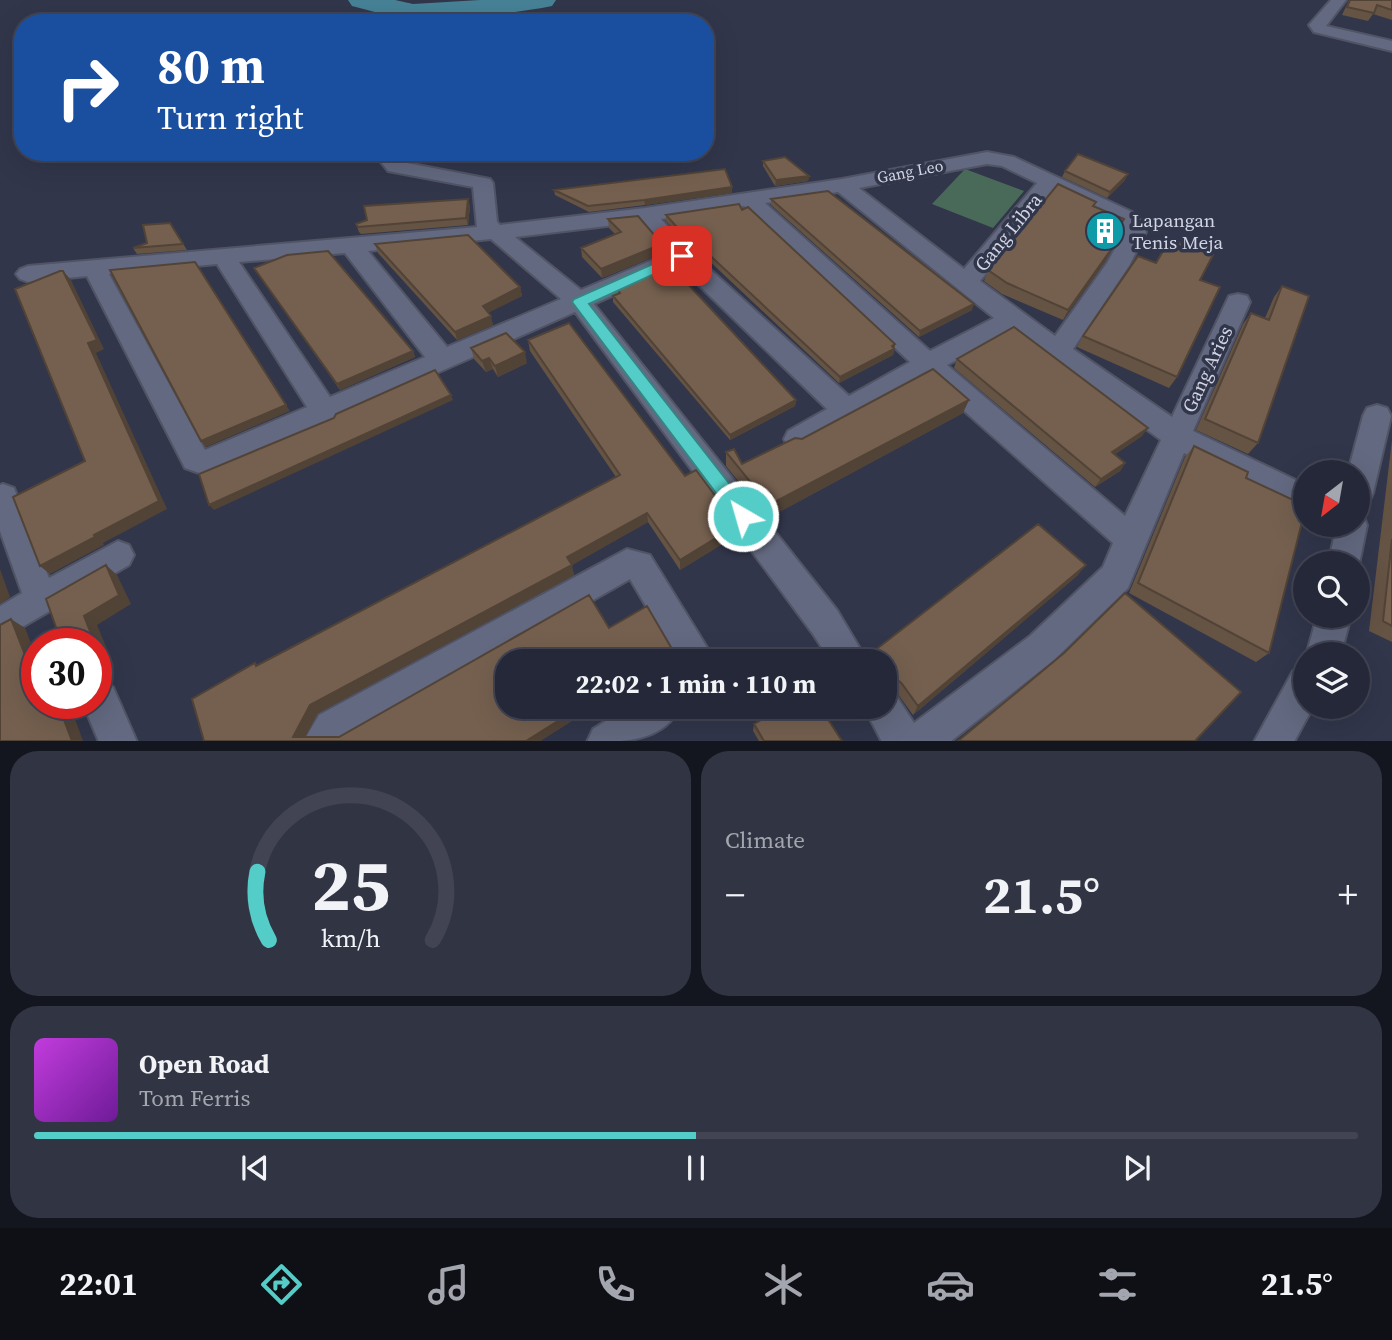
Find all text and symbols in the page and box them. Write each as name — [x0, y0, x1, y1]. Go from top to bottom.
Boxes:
text: 80 m — [157, 32, 265, 99]
icon: right — [42, 42, 133, 133]
text: Turn right — [157, 96, 303, 140]
street label: Gang Leo — [875, 154, 945, 188]
street label: Gang Libra — [968, 187, 1048, 277]
place label: Lapangan Tenis Meja — [1132, 207, 1223, 255]
building icon: Lapangan Tenis Meja — [1084, 210, 1126, 252]
pin — [652, 226, 712, 286]
icon: arrive — [663, 237, 701, 275]
street label: Gang Aries — [1176, 322, 1238, 416]
north arrow — [1293, 460, 1370, 537]
map controls — [1293, 460, 1370, 719]
position arrow — [706, 479, 780, 553]
button: search — [1293, 551, 1370, 628]
speed limit sign: 30 — [21, 628, 112, 719]
button: layers — [1293, 642, 1370, 719]
text: 22:02 · 1 min · 110 m — [576, 666, 816, 702]
text: Climate — [725, 824, 805, 856]
text: 25 — [311, 835, 390, 934]
text: 21.5° — [983, 859, 1100, 930]
text: − — [725, 869, 745, 921]
text: + — [1338, 869, 1358, 921]
text: km/h — [321, 920, 380, 954]
text: Open Road — [139, 1046, 270, 1082]
text: Tom Ferris — [139, 1082, 250, 1114]
icon: previous — [236, 1149, 274, 1187]
icon: pause — [677, 1149, 715, 1187]
icon: next — [1118, 1149, 1156, 1187]
icon: directions — [257, 1260, 306, 1309]
icon: music — [424, 1260, 473, 1309]
icon: phone — [591, 1260, 640, 1309]
icon: climate — [759, 1260, 808, 1309]
icon: car — [926, 1260, 975, 1309]
icon: filters — [1093, 1260, 1142, 1309]
text: 22:01 — [59, 1262, 138, 1306]
text: 21.5° — [1261, 1262, 1333, 1306]

